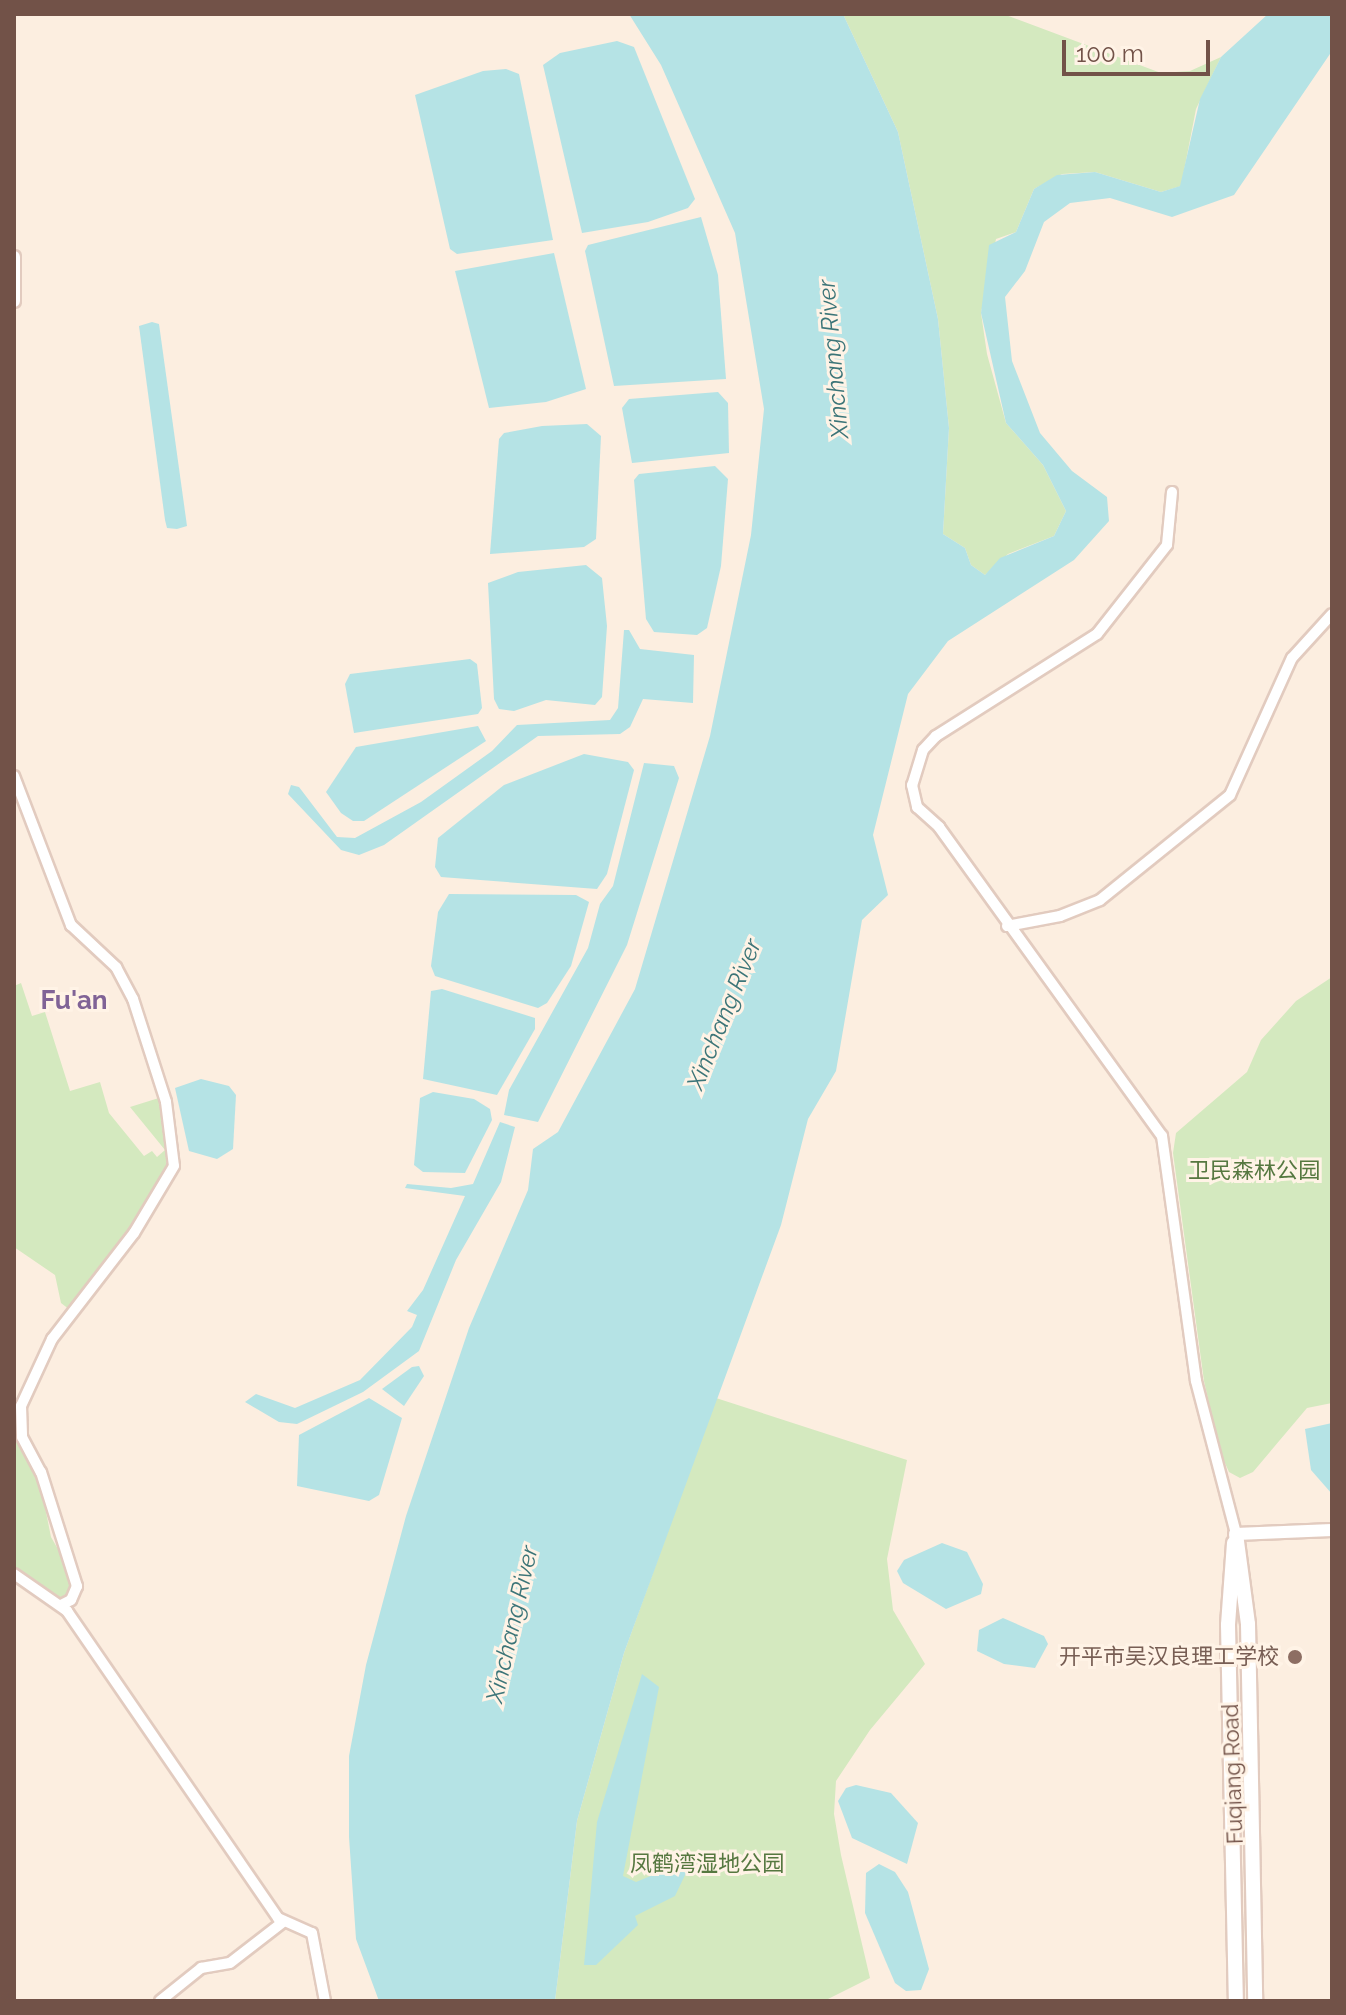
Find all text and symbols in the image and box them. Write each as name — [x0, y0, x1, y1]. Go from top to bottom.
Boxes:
scale bar — [1066, 24, 1214, 74]
text: 100 m — [1076, 39, 1144, 68]
water label: Xinchang River — [812, 278, 854, 440]
water label: Xinchang River — [681, 935, 767, 1093]
district label: Fu'an — [40, 985, 108, 1017]
park label: 卫民森林公园 — [1188, 1158, 1320, 1184]
water label: Xinchang River — [480, 1543, 544, 1705]
place label: 开平市吴汉良理工学校 — [1059, 1644, 1279, 1670]
marker: 开平市吴汉良理工学校 — [1286, 1648, 1304, 1666]
street label: Fuqiang Road — [1217, 1703, 1249, 1845]
park label: 凤鹤湾湿地公园 — [630, 1851, 784, 1877]

